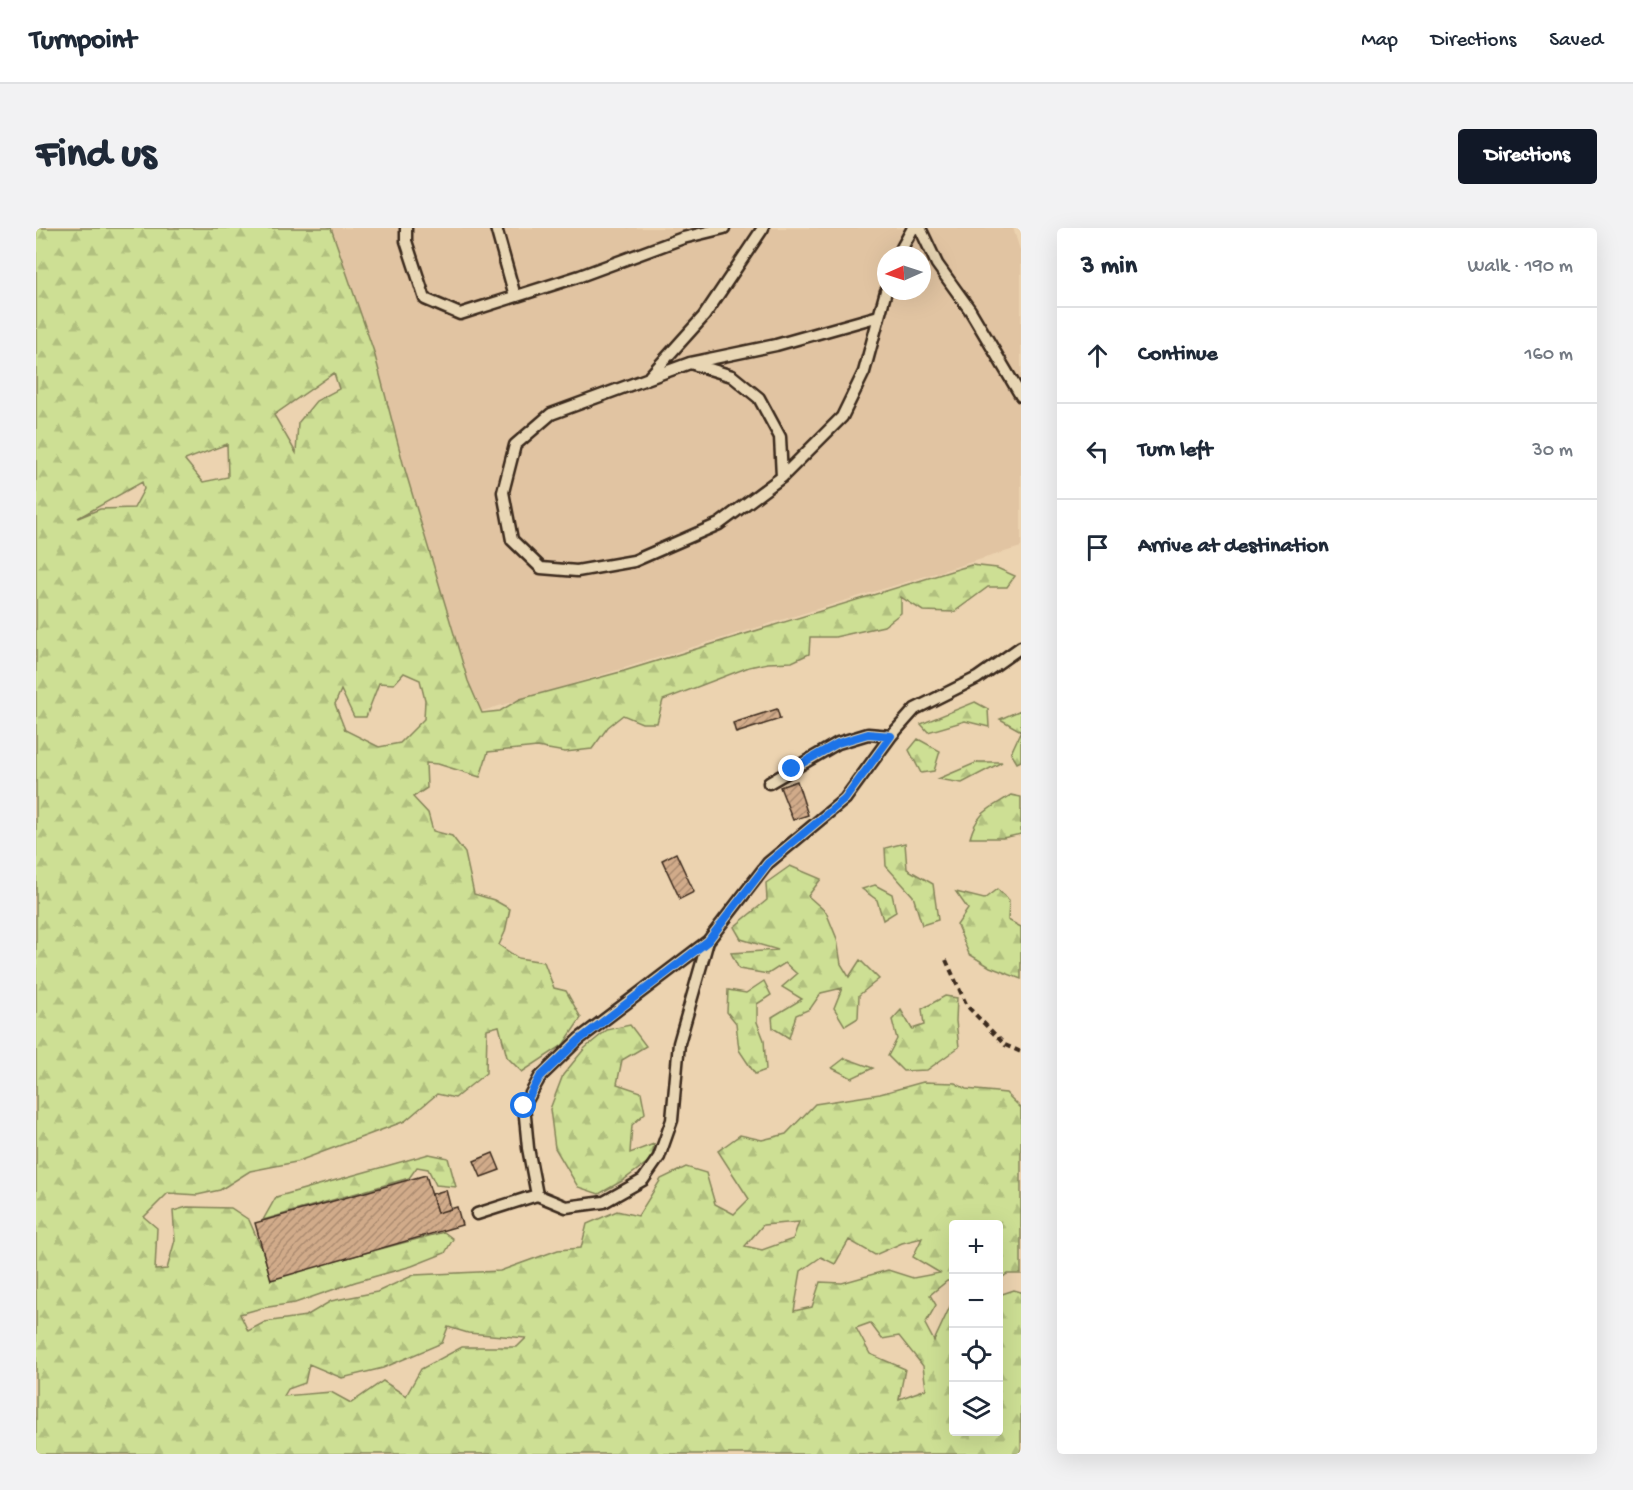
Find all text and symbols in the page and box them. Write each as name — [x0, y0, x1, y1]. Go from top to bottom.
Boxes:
text: Turnpoint — [30, 25, 136, 58]
text: Map — [1361, 29, 1398, 54]
text: Directions — [1431, 29, 1516, 54]
text: Saved — [1549, 29, 1603, 54]
button: Directions — [1458, 129, 1597, 184]
text: Find us — [36, 132, 156, 181]
north arrow — [877, 246, 931, 300]
text: 3 min — [1081, 252, 1137, 283]
text: Walk · 190 m — [1467, 256, 1573, 279]
icon: ahead — [1081, 339, 1114, 372]
text: Continue — [1138, 342, 1218, 368]
text: 160 m — [1524, 344, 1573, 367]
icon: left — [1081, 435, 1114, 468]
text: Turn left — [1138, 438, 1212, 464]
text: 30 m — [1532, 440, 1573, 463]
icon: arrive — [1081, 531, 1114, 564]
text: Arrive at destination — [1138, 534, 1328, 560]
route end — [778, 755, 804, 781]
route start — [510, 1092, 536, 1118]
map controls — [949, 1220, 1003, 1436]
button: + — [949, 1220, 1003, 1274]
button: − — [949, 1274, 1003, 1328]
button: locate — [949, 1328, 1003, 1382]
button: layers — [949, 1382, 1003, 1436]

